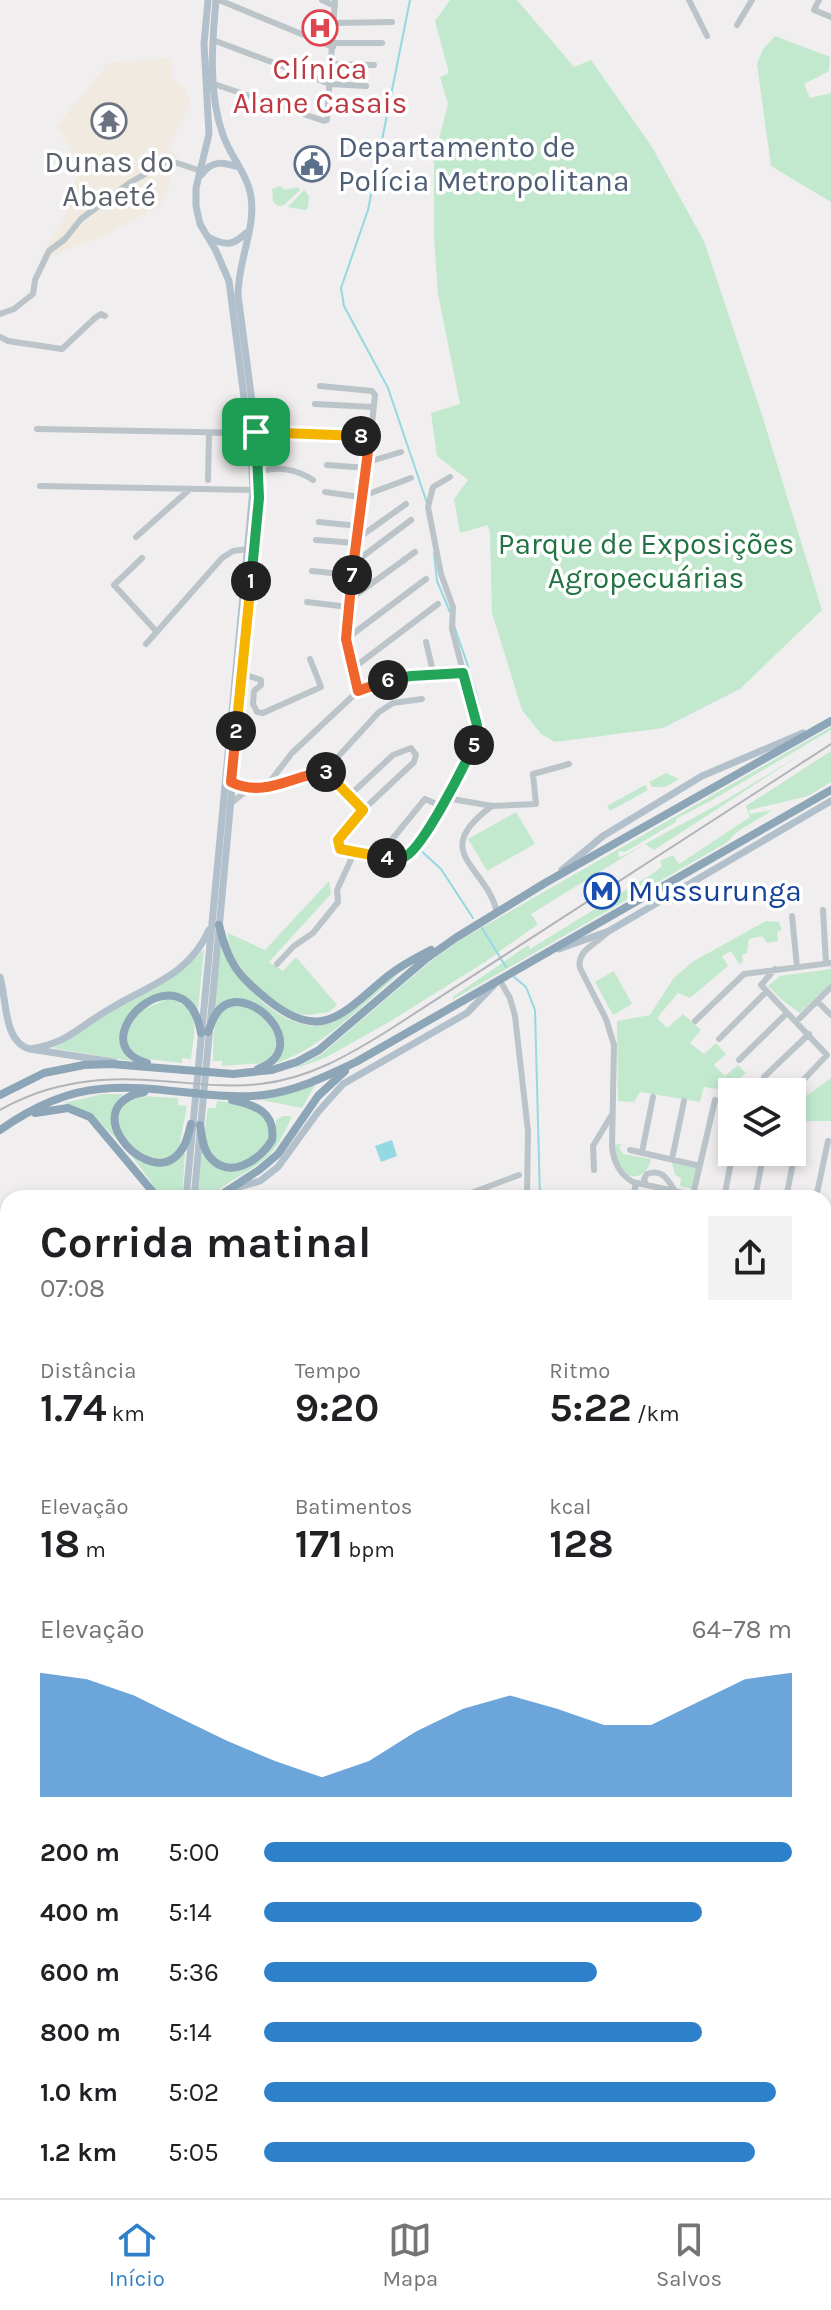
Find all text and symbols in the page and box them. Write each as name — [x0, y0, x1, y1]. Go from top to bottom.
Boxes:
hospital icon: Clínica Alane Casais — [301, 9, 339, 47]
place label: Clínica Alane Casais — [233, 51, 407, 121]
temple icon: Dunas do Abaeté — [90, 102, 128, 140]
place label: Departamento de Polícia Metropolitana — [338, 129, 629, 199]
place label: Dunas do Abaeté — [44, 144, 174, 214]
public building icon: Departamento de Polícia Metropolitana — [293, 145, 331, 183]
pin — [222, 398, 290, 466]
icon: arrive — [234, 410, 278, 454]
pin: 8 — [341, 416, 381, 456]
text: 8 — [354, 423, 368, 449]
park label: Parque de Exposições Agropecuárias — [498, 526, 794, 596]
pin: 7 — [332, 555, 372, 595]
pin: 1 — [231, 561, 271, 601]
text: 7 — [347, 562, 357, 588]
text: 1 — [247, 568, 255, 594]
pin: 6 — [368, 660, 408, 700]
text: 6 — [381, 667, 395, 693]
pin: 2 — [216, 711, 256, 751]
text: 2 — [229, 718, 243, 744]
pin: 5 — [454, 725, 494, 765]
text: 5 — [468, 732, 480, 758]
pin: 3 — [306, 752, 346, 792]
text: 3 — [319, 759, 333, 785]
pin: 4 — [367, 838, 407, 878]
text: 4 — [380, 845, 394, 871]
metro station icon: Mussurunga — [583, 872, 621, 910]
place label: Mussurunga — [628, 873, 802, 909]
map controls — [718, 1078, 806, 1166]
button: layers — [718, 1078, 806, 1166]
button: share — [708, 1216, 792, 1300]
text: Corrida matinal — [40, 1217, 371, 1268]
text: 07:08 — [40, 1273, 105, 1304]
text: Distância — [40, 1358, 136, 1384]
text: Tempo — [295, 1358, 361, 1384]
text: Ritmo — [549, 1358, 610, 1384]
text: 1.74 — [40, 1384, 107, 1431]
text: 9:20 — [295, 1384, 379, 1431]
text: 5:22 — [549, 1384, 632, 1431]
text: km — [107, 1401, 145, 1427]
text: /km — [632, 1401, 680, 1427]
text: Elevação — [40, 1494, 128, 1520]
text: Batimentos — [295, 1494, 412, 1520]
text: kcal — [549, 1494, 591, 1520]
text: 18 — [40, 1520, 80, 1567]
text: 171 — [295, 1520, 343, 1567]
text: 128 — [549, 1520, 614, 1567]
text: m — [80, 1537, 106, 1563]
text: bpm — [343, 1537, 395, 1563]
text: Elevação — [40, 1614, 145, 1645]
text: 64–78 m — [692, 1614, 792, 1645]
text: 200 m — [40, 1837, 120, 1868]
text: 5:00 — [168, 1837, 220, 1868]
text: 400 m — [40, 1897, 120, 1928]
text: 5:14 — [168, 1897, 212, 1928]
text: 600 m — [40, 1957, 120, 1988]
text: 5:36 — [168, 1957, 219, 1988]
text: 800 m — [40, 2017, 121, 2048]
text: 5:14 — [168, 2017, 212, 2048]
text: 1.0 km — [40, 2077, 118, 2108]
text: 5:02 — [168, 2077, 219, 2108]
text: 1.2 km — [40, 2137, 117, 2168]
text: 5:05 — [168, 2137, 219, 2168]
tab: Início — [109, 2218, 165, 2292]
tab: Mapa — [382, 2218, 438, 2292]
tab: Salvos — [656, 2218, 722, 2292]

